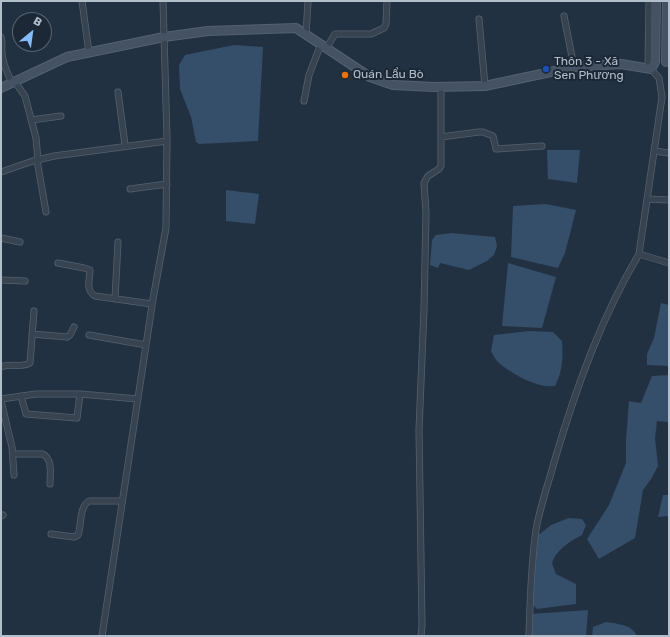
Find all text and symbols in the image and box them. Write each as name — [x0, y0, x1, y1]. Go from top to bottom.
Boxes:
north arrow — [12, 12, 52, 52]
text: B — [31, 14, 44, 30]
place label: Thôn 3 - Xã Sen Phương — [554, 55, 624, 83]
marker: Thôn 3 - Xã Sen Phương — [541, 64, 551, 74]
place label: Quán Lẩu Bò — [353, 68, 424, 82]
marker: Quán Lẩu Bò — [340, 70, 350, 80]

